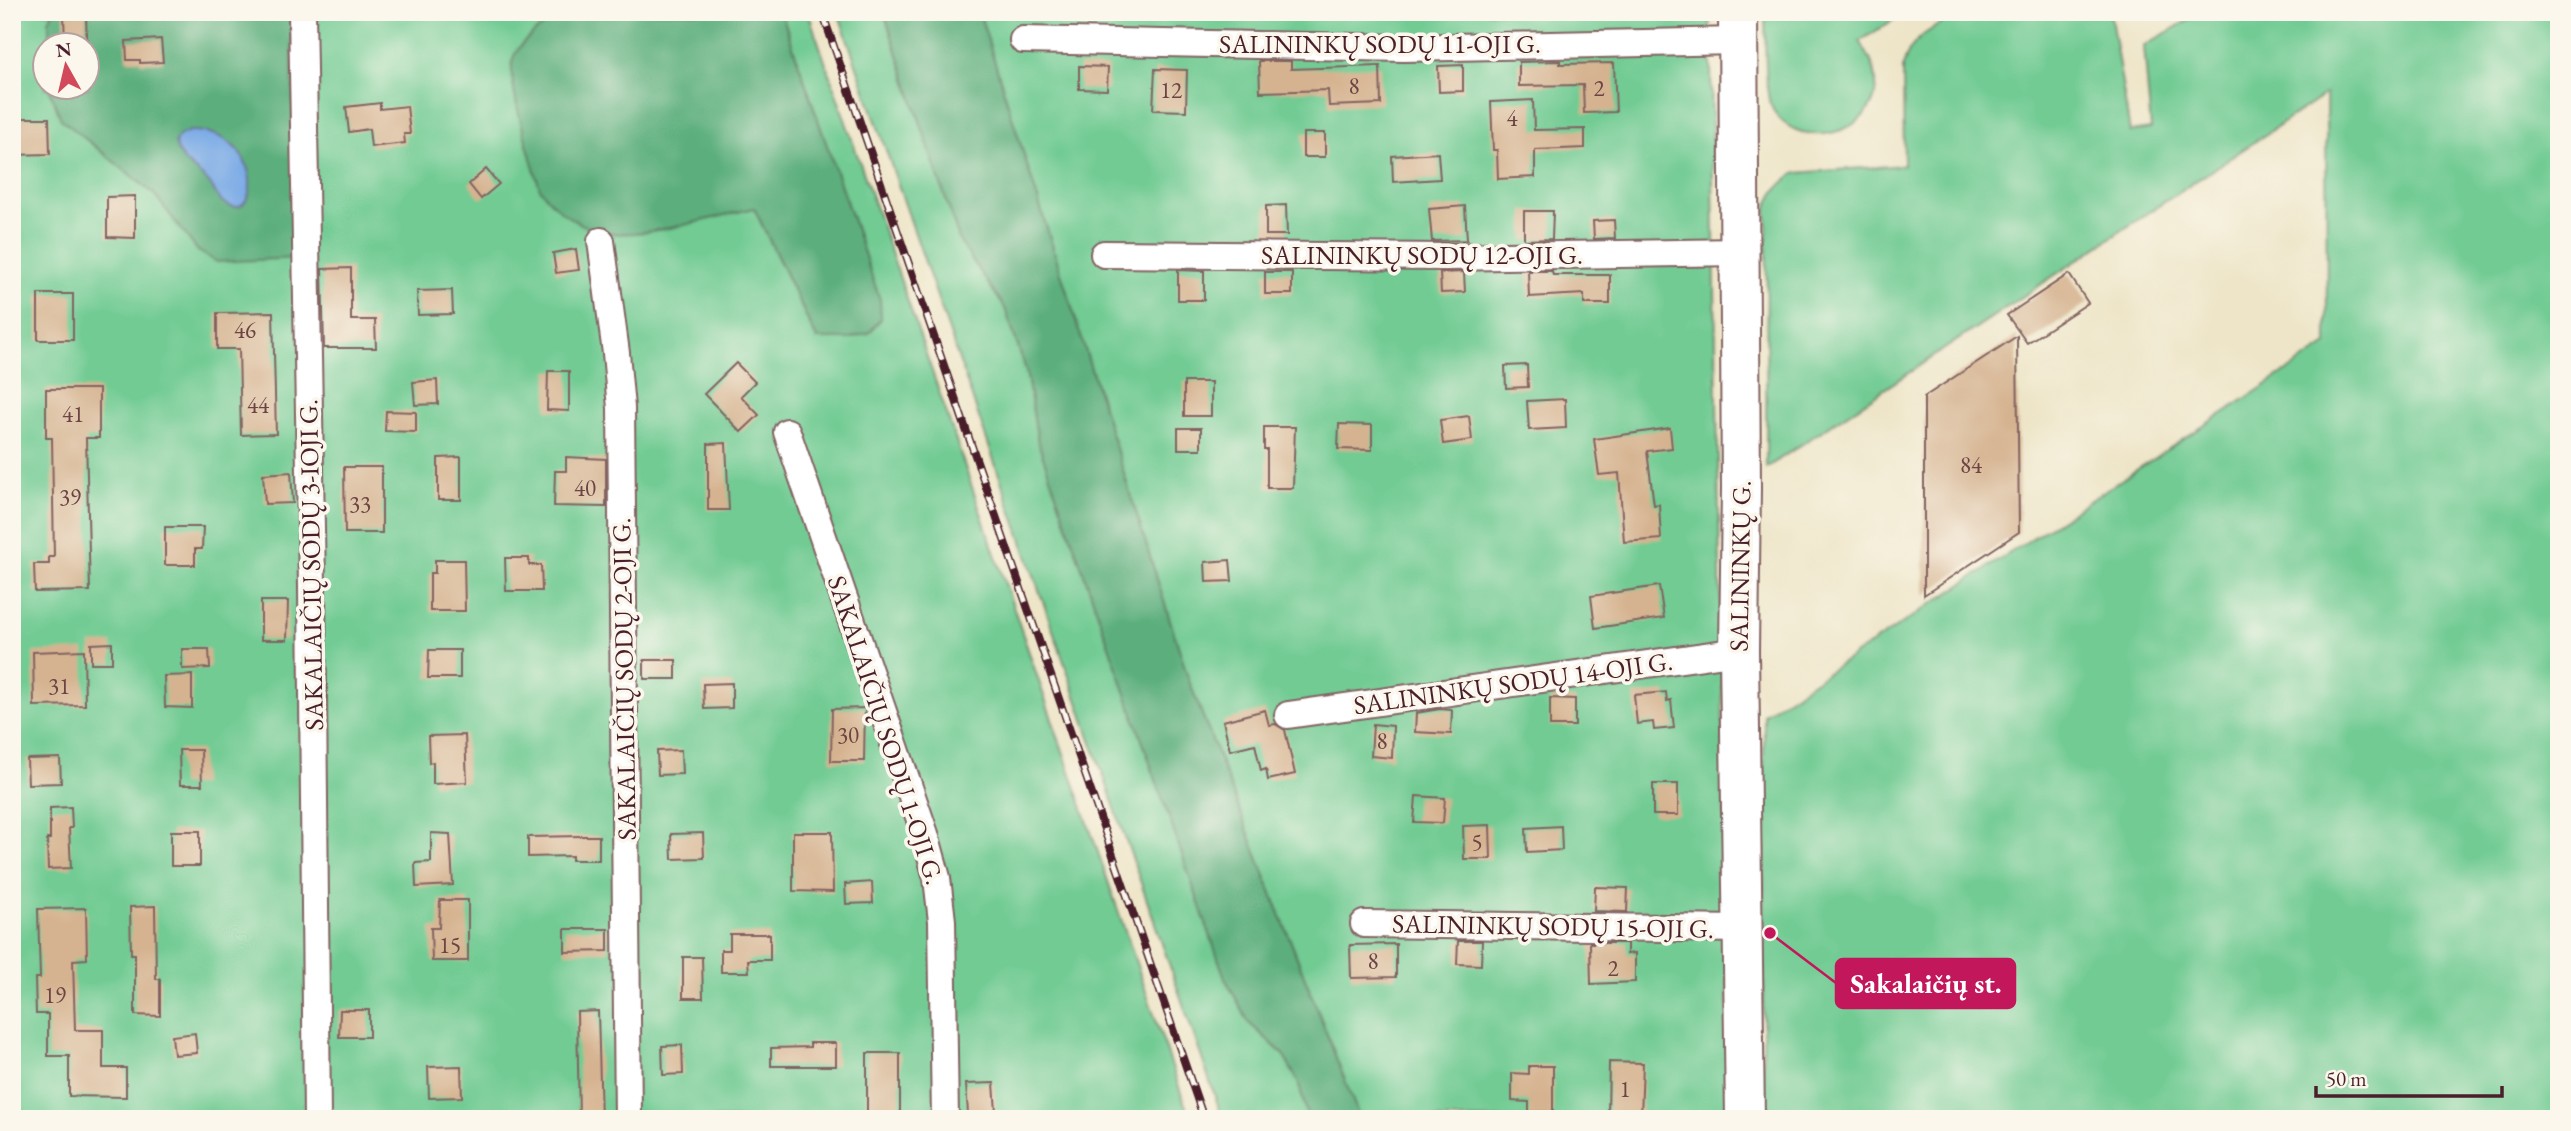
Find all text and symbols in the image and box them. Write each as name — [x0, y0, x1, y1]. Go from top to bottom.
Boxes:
street label: SALININKŲ SODŲ 11-OJI G. — [1219, 27, 1541, 61]
north arrow — [32, 32, 102, 102]
text: N — [54, 36, 74, 63]
house number: 8 — [1348, 71, 1360, 101]
house number: 2 — [1593, 73, 1605, 103]
house number: 12 — [1160, 75, 1182, 105]
house number: 4 — [1506, 103, 1518, 133]
street label: SALININKŲ SODŲ 12-OJI G. — [1261, 238, 1583, 272]
house number: 46 — [234, 315, 256, 345]
house number: 44 — [247, 390, 270, 420]
house number: 41 — [62, 399, 84, 429]
street label: SAKALAIČIŲ SODŲ 3-IOJI G. — [291, 399, 331, 731]
house number: 84 — [1960, 450, 1983, 480]
house number: 40 — [574, 473, 596, 503]
street label: SALININKŲ G. — [1722, 480, 1758, 652]
house number: 39 — [59, 482, 81, 512]
house number: 33 — [349, 489, 371, 519]
street label: SAKALAIČIŲ SODŲ 2-OJI G. — [604, 517, 644, 841]
street label: SAKALAIČIŲ SODŲ 1-OJI G. — [820, 571, 952, 889]
street label: SALININKŲ SODŲ 14-OJI G. — [1351, 644, 1675, 722]
house number: 31 — [48, 671, 70, 701]
house number: 30 — [837, 720, 859, 750]
house number: 8 — [1376, 726, 1388, 756]
house number: 5 — [1471, 827, 1483, 857]
street label: SALININKŲ SODŲ 15-OJI G. — [1392, 906, 1714, 946]
house number: 15 — [439, 930, 461, 960]
house number: 8 — [1367, 946, 1379, 976]
house number: 2 — [1607, 953, 1619, 983]
callout: Sakalaičių st. — [1836, 959, 2015, 1008]
text: Sakalaičių st. — [1850, 965, 2002, 1001]
house number: 19 — [44, 980, 66, 1010]
scale bar — [2316, 1054, 2501, 1098]
text: 50 m — [2326, 1065, 2367, 1092]
house number: 1 — [1619, 1074, 1631, 1104]

